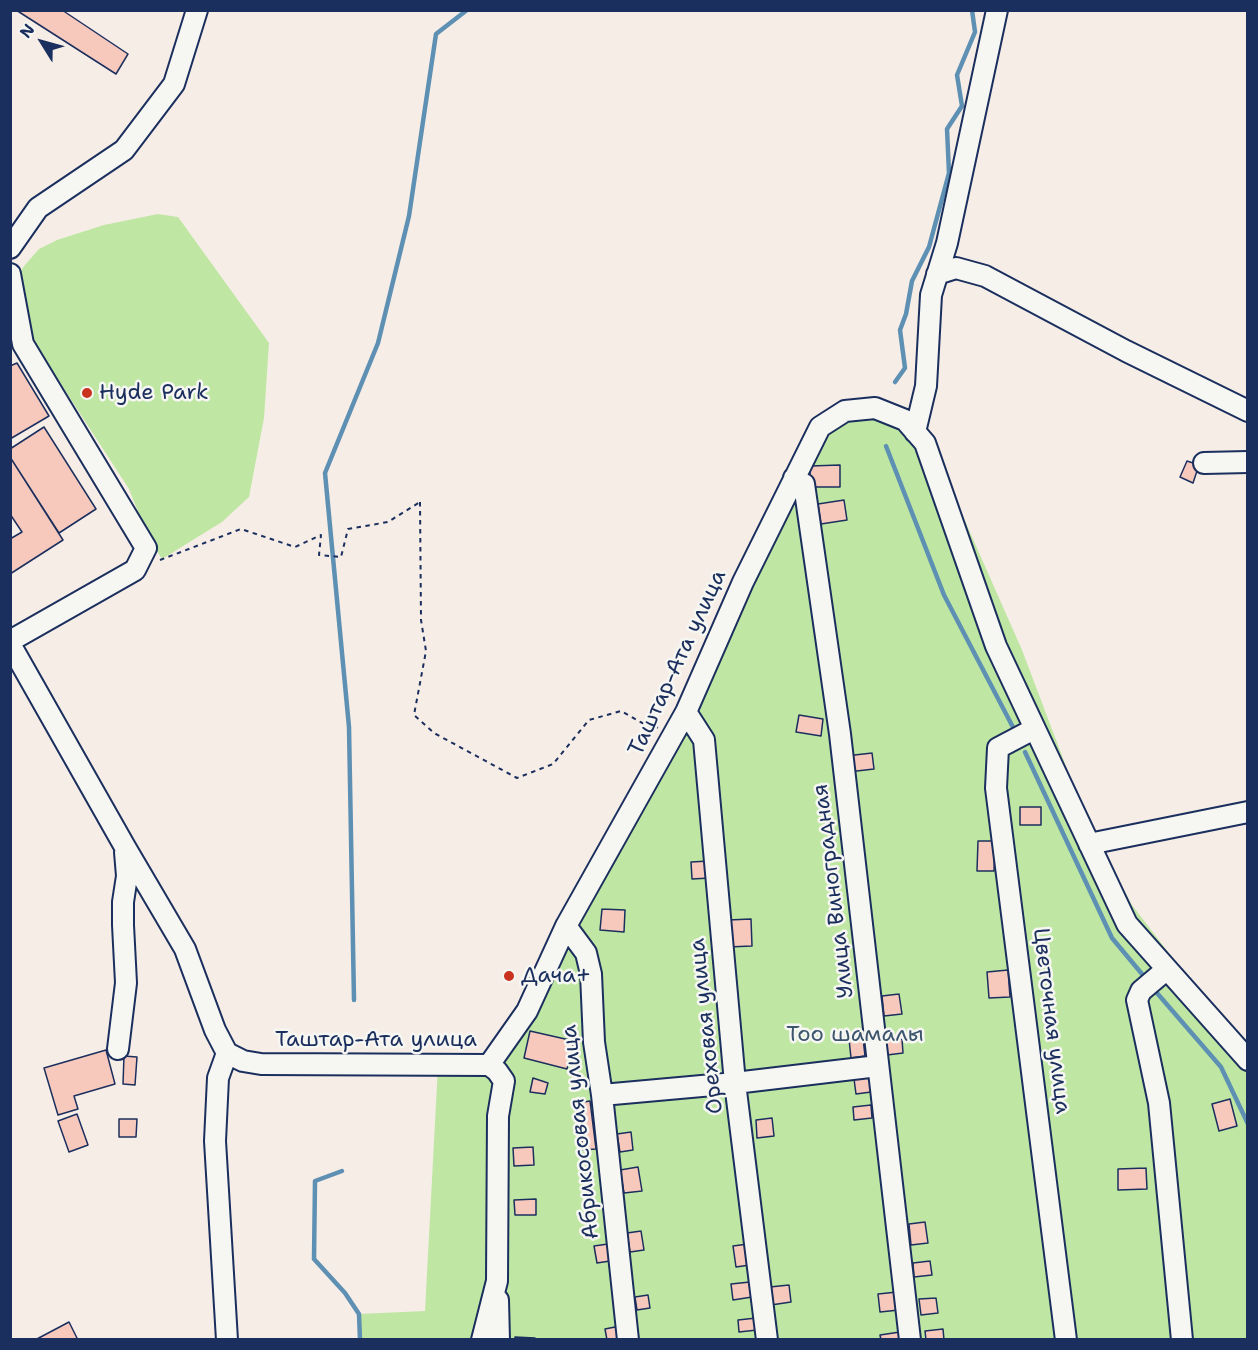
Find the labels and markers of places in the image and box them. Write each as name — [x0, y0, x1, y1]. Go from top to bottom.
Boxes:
place label: Hyde Park — [99, 380, 209, 406]
marker: Hyde Park — [80, 386, 94, 400]
place label: Дача+ — [521, 963, 591, 989]
marker: Дача+ — [502, 969, 516, 983]

